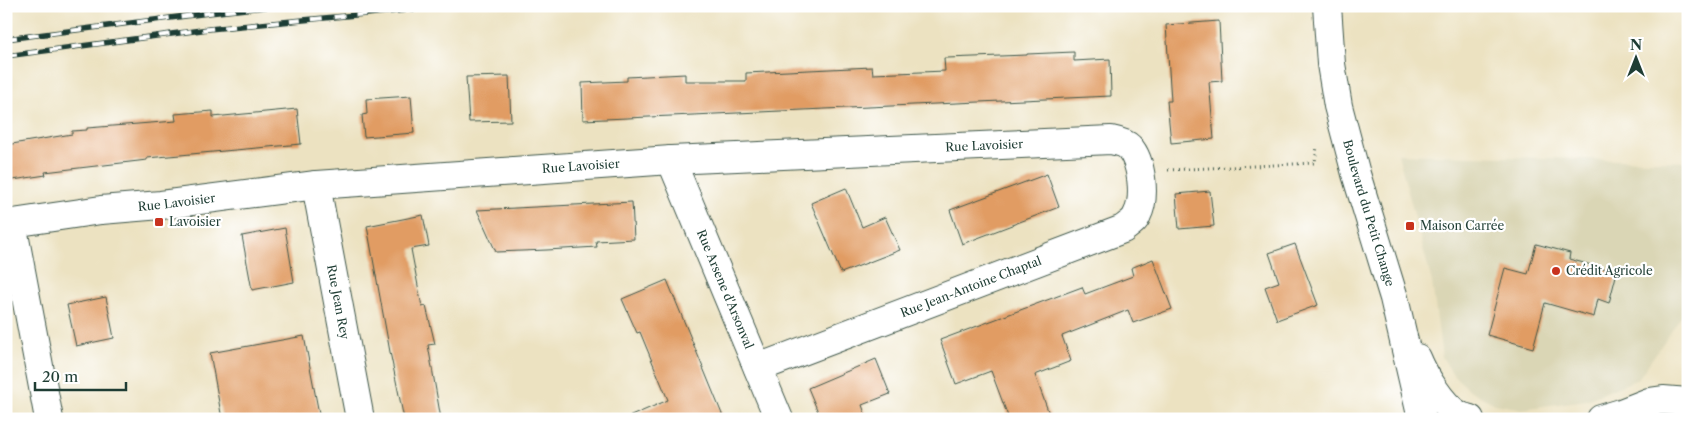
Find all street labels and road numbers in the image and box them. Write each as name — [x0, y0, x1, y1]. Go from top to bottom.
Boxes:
street label: Rue Lavoisier — [945, 136, 1024, 155]
street label: Boulevard du Petit Change — [1340, 138, 1398, 288]
street label: Rue Lavoisier — [541, 156, 620, 176]
street label: Rue Lavoisier — [137, 190, 216, 214]
street label: Rue Arsene d'Arsonval — [694, 227, 757, 351]
street label: Rue Jean-Antoine Chaptal — [898, 253, 1044, 320]
street label: Rue Jean Rey — [324, 263, 353, 341]

